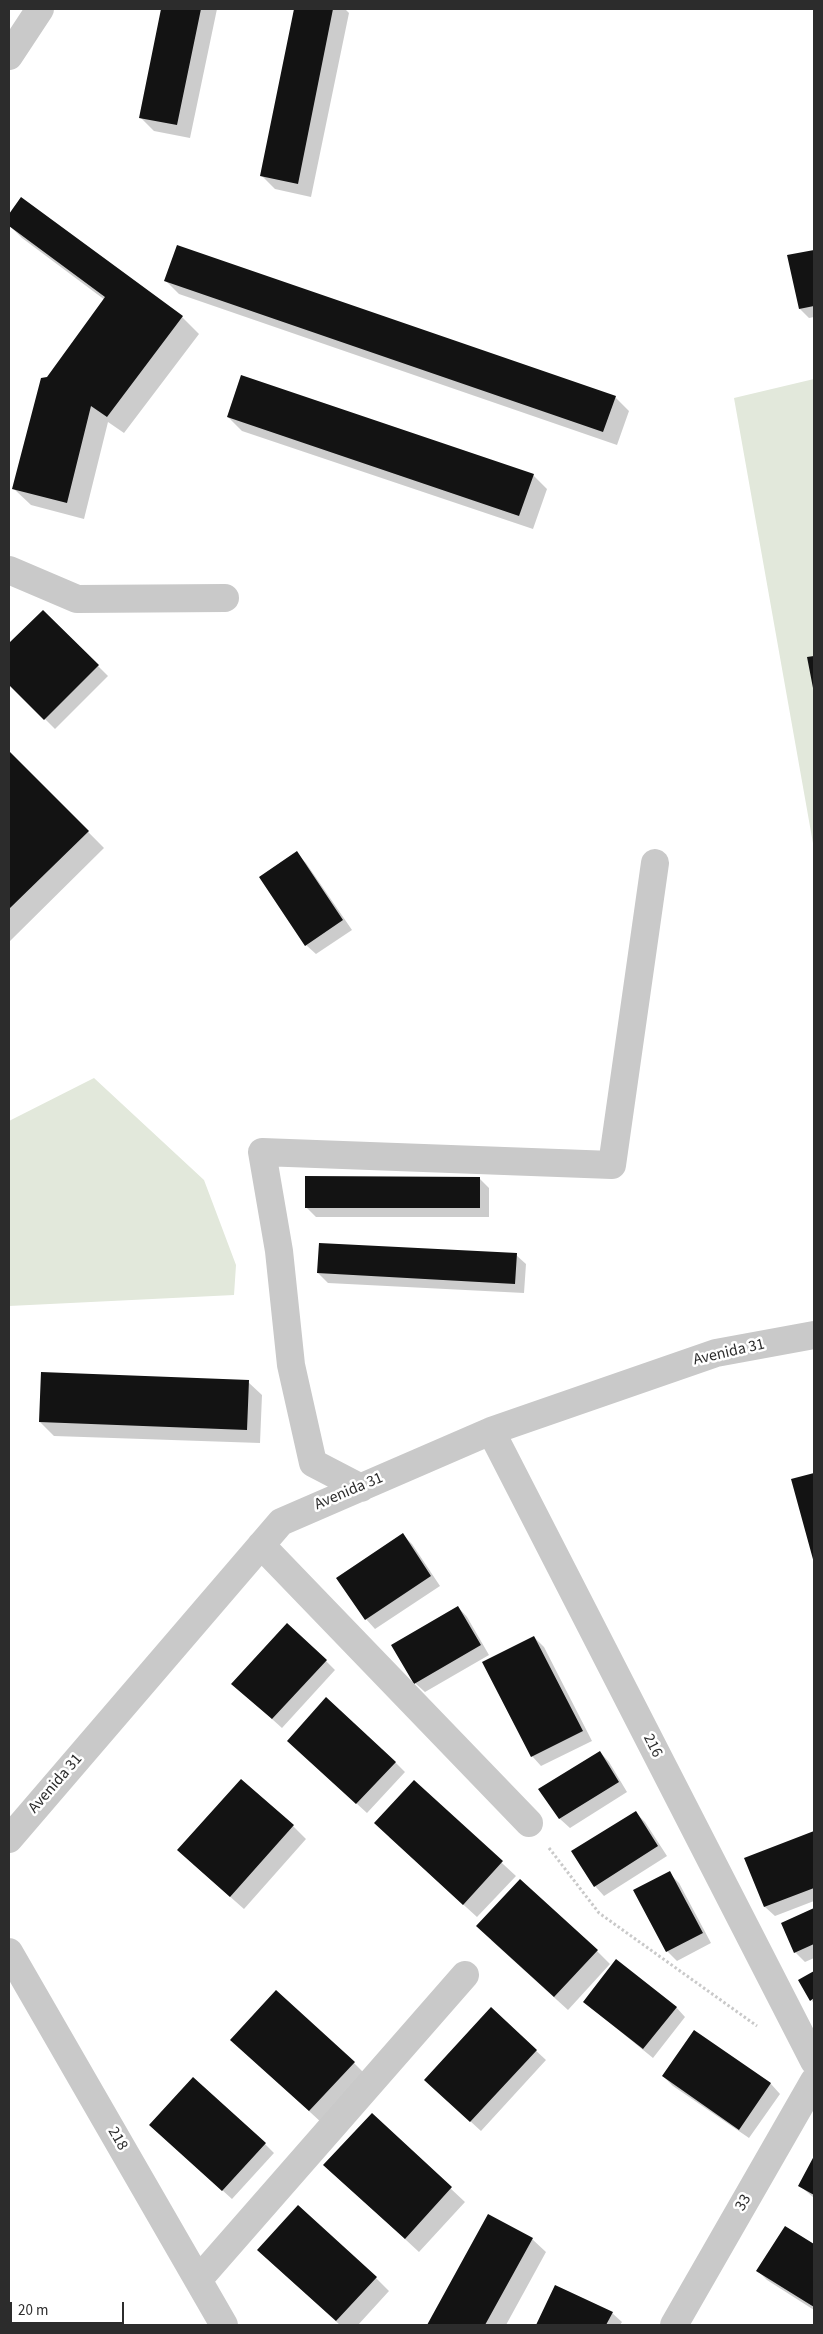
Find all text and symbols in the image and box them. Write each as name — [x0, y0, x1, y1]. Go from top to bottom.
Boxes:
street label: Avenida 31 — [691, 1335, 767, 1371]
street label: Avenida 31 — [312, 1469, 386, 1515]
street label: 216 — [638, 1731, 666, 1761]
street label: Avenida 31 — [25, 1750, 87, 1818]
street label: 218 — [103, 2124, 131, 2154]
street label: 33 — [732, 2191, 756, 2215]
scale bar — [12, 2292, 126, 2324]
text: 20 m — [18, 2300, 48, 2321]

